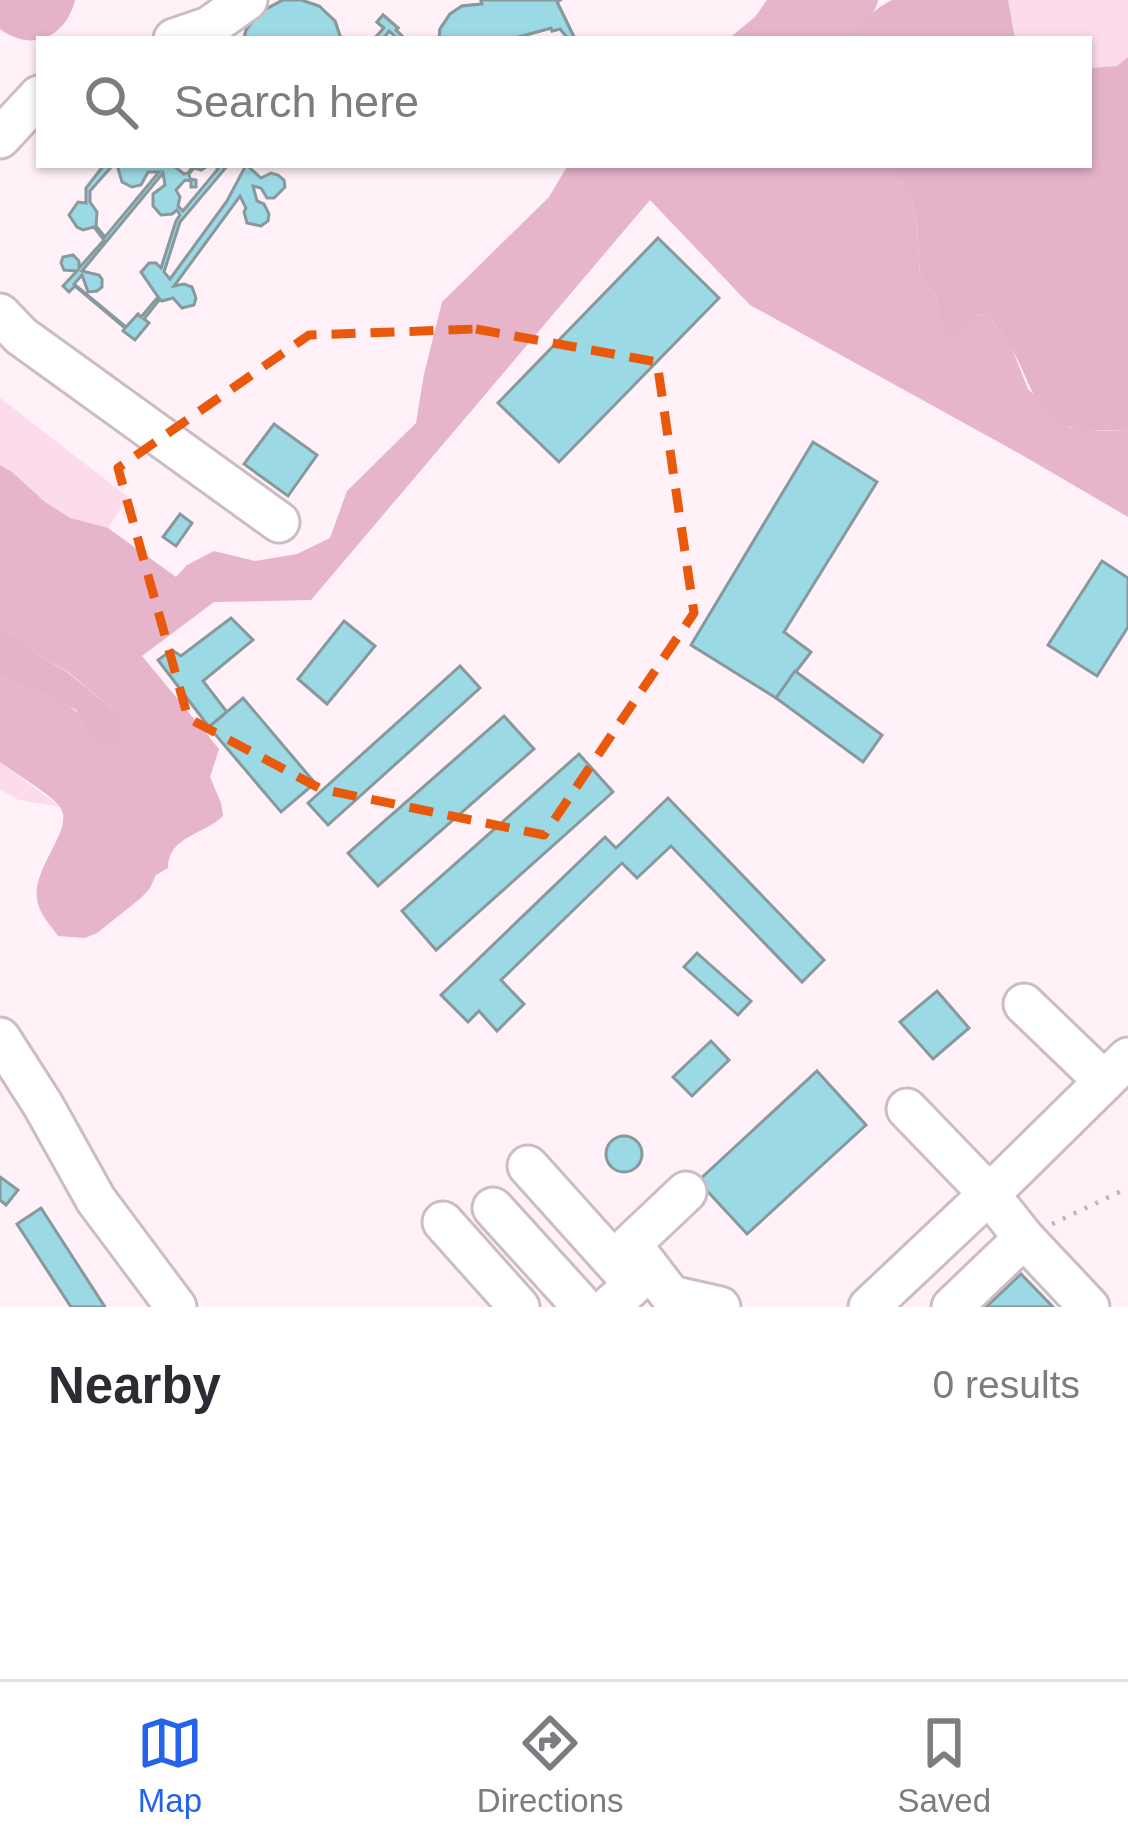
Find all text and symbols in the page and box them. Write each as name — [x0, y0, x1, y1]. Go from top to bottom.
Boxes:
search box — [36, 36, 1092, 168]
icon: search — [78, 69, 144, 135]
text: Search here — [174, 76, 419, 127]
text: Nearby — [48, 1357, 221, 1414]
text: 0 results — [933, 1363, 1080, 1406]
tab: Map — [137, 1710, 203, 1820]
tab: Directions — [477, 1710, 624, 1820]
tab: Saved — [897, 1710, 991, 1820]

